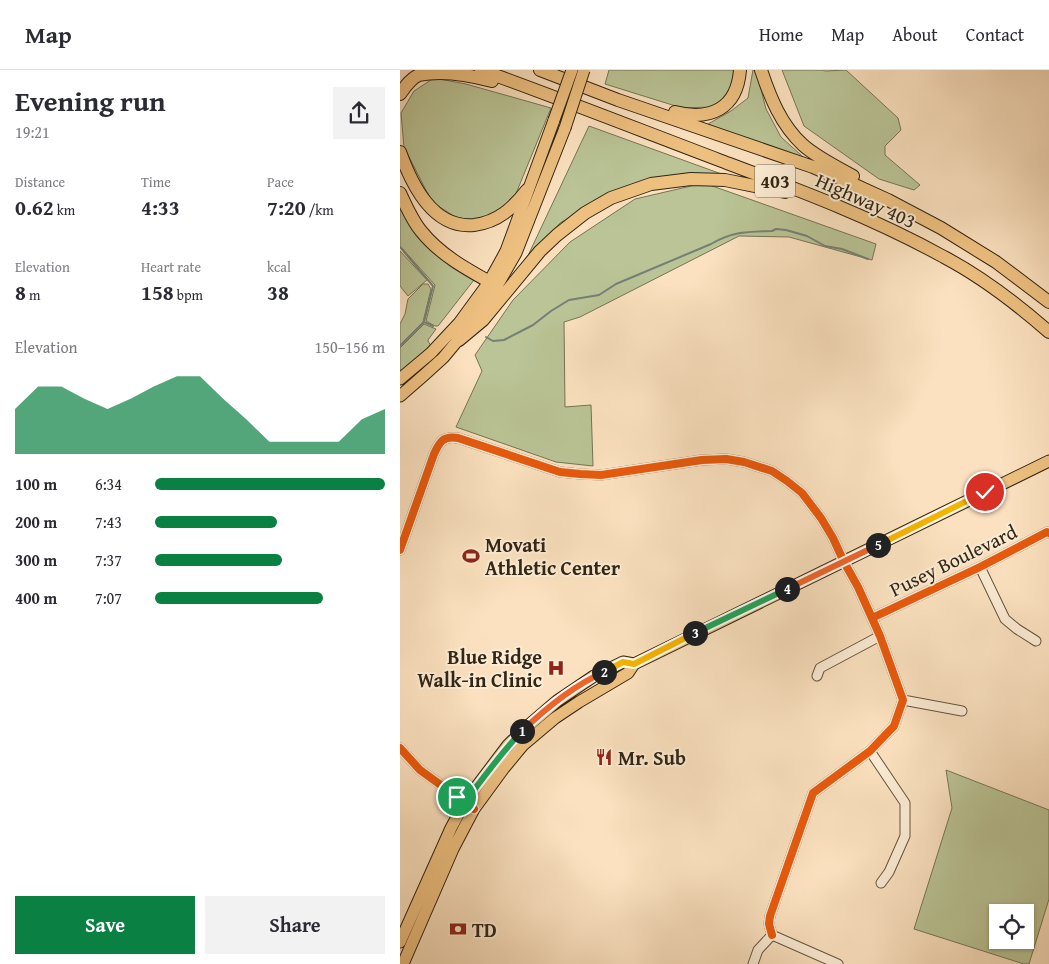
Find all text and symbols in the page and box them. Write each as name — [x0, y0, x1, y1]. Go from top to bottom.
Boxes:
text: Map — [25, 17, 72, 52]
text: Home — [759, 21, 803, 48]
text: Map — [831, 21, 864, 48]
text: About — [892, 21, 938, 48]
text: Contact — [966, 21, 1024, 48]
text: Evening run — [15, 80, 166, 121]
button: share — [333, 87, 385, 139]
text: 19:21 — [15, 120, 50, 144]
road number: 403 — [755, 164, 795, 198]
street label: Highway 403 — [811, 165, 921, 235]
text: Distance — [15, 172, 65, 192]
text: Time — [141, 172, 171, 192]
text: Pace — [267, 172, 294, 192]
text: 0.62 — [15, 192, 54, 223]
text: 4:33 — [141, 192, 180, 223]
text: 7:20 — [267, 192, 306, 223]
text: km — [54, 200, 75, 220]
text: /km — [306, 200, 334, 220]
text: Elevation — [15, 257, 70, 277]
text: Heart rate — [141, 257, 201, 277]
text: kcal — [267, 257, 291, 277]
text: 8 — [15, 277, 26, 308]
text: 158 — [141, 277, 174, 308]
text: 38 — [267, 277, 289, 308]
text: m — [26, 285, 40, 305]
text: bpm — [174, 285, 203, 305]
text: Elevation — [15, 335, 78, 359]
text: 150–156 m — [315, 335, 385, 359]
pin — [964, 471, 1006, 513]
text: 100 m — [15, 472, 57, 496]
text: 6:34 — [95, 472, 122, 496]
icon: check — [971, 478, 999, 506]
text: 200 m — [15, 510, 57, 534]
text: 7:43 — [95, 510, 122, 534]
street label: Pusey Boulevard — [884, 516, 1022, 603]
place label: Movati Athletic Center — [485, 530, 620, 582]
pin: 5 — [866, 532, 890, 558]
text: 5 — [875, 535, 882, 555]
sports icon: Movati Athletic Center — [461, 546, 481, 566]
text: 300 m — [15, 548, 57, 572]
text: 7:37 — [95, 548, 122, 572]
pin: 4 — [774, 576, 800, 602]
text: 4 — [784, 579, 791, 599]
text: 400 m — [15, 586, 57, 610]
text: 7:07 — [95, 586, 122, 610]
pin: 3 — [682, 620, 708, 646]
text: 3 — [692, 623, 699, 643]
place label: Blue Ridge Walk-in Clinic — [417, 642, 542, 694]
hospital icon: Blue Ridge Walk-in Clinic — [546, 658, 566, 678]
pin: 2 — [592, 660, 616, 684]
text: 2 — [601, 662, 608, 682]
pin: 1 — [510, 718, 534, 744]
text: 1 — [519, 721, 526, 741]
place label: Mr. Sub — [618, 743, 686, 772]
restaurant icon: Mr. Sub — [594, 747, 614, 767]
pin — [436, 776, 478, 818]
icon: arrive — [443, 783, 471, 811]
button: Save — [15, 896, 195, 954]
button: Share — [205, 896, 385, 954]
map controls — [989, 904, 1034, 949]
button: locate — [989, 904, 1034, 949]
place label: TD — [472, 915, 497, 944]
bank icon: TD — [448, 919, 468, 939]

